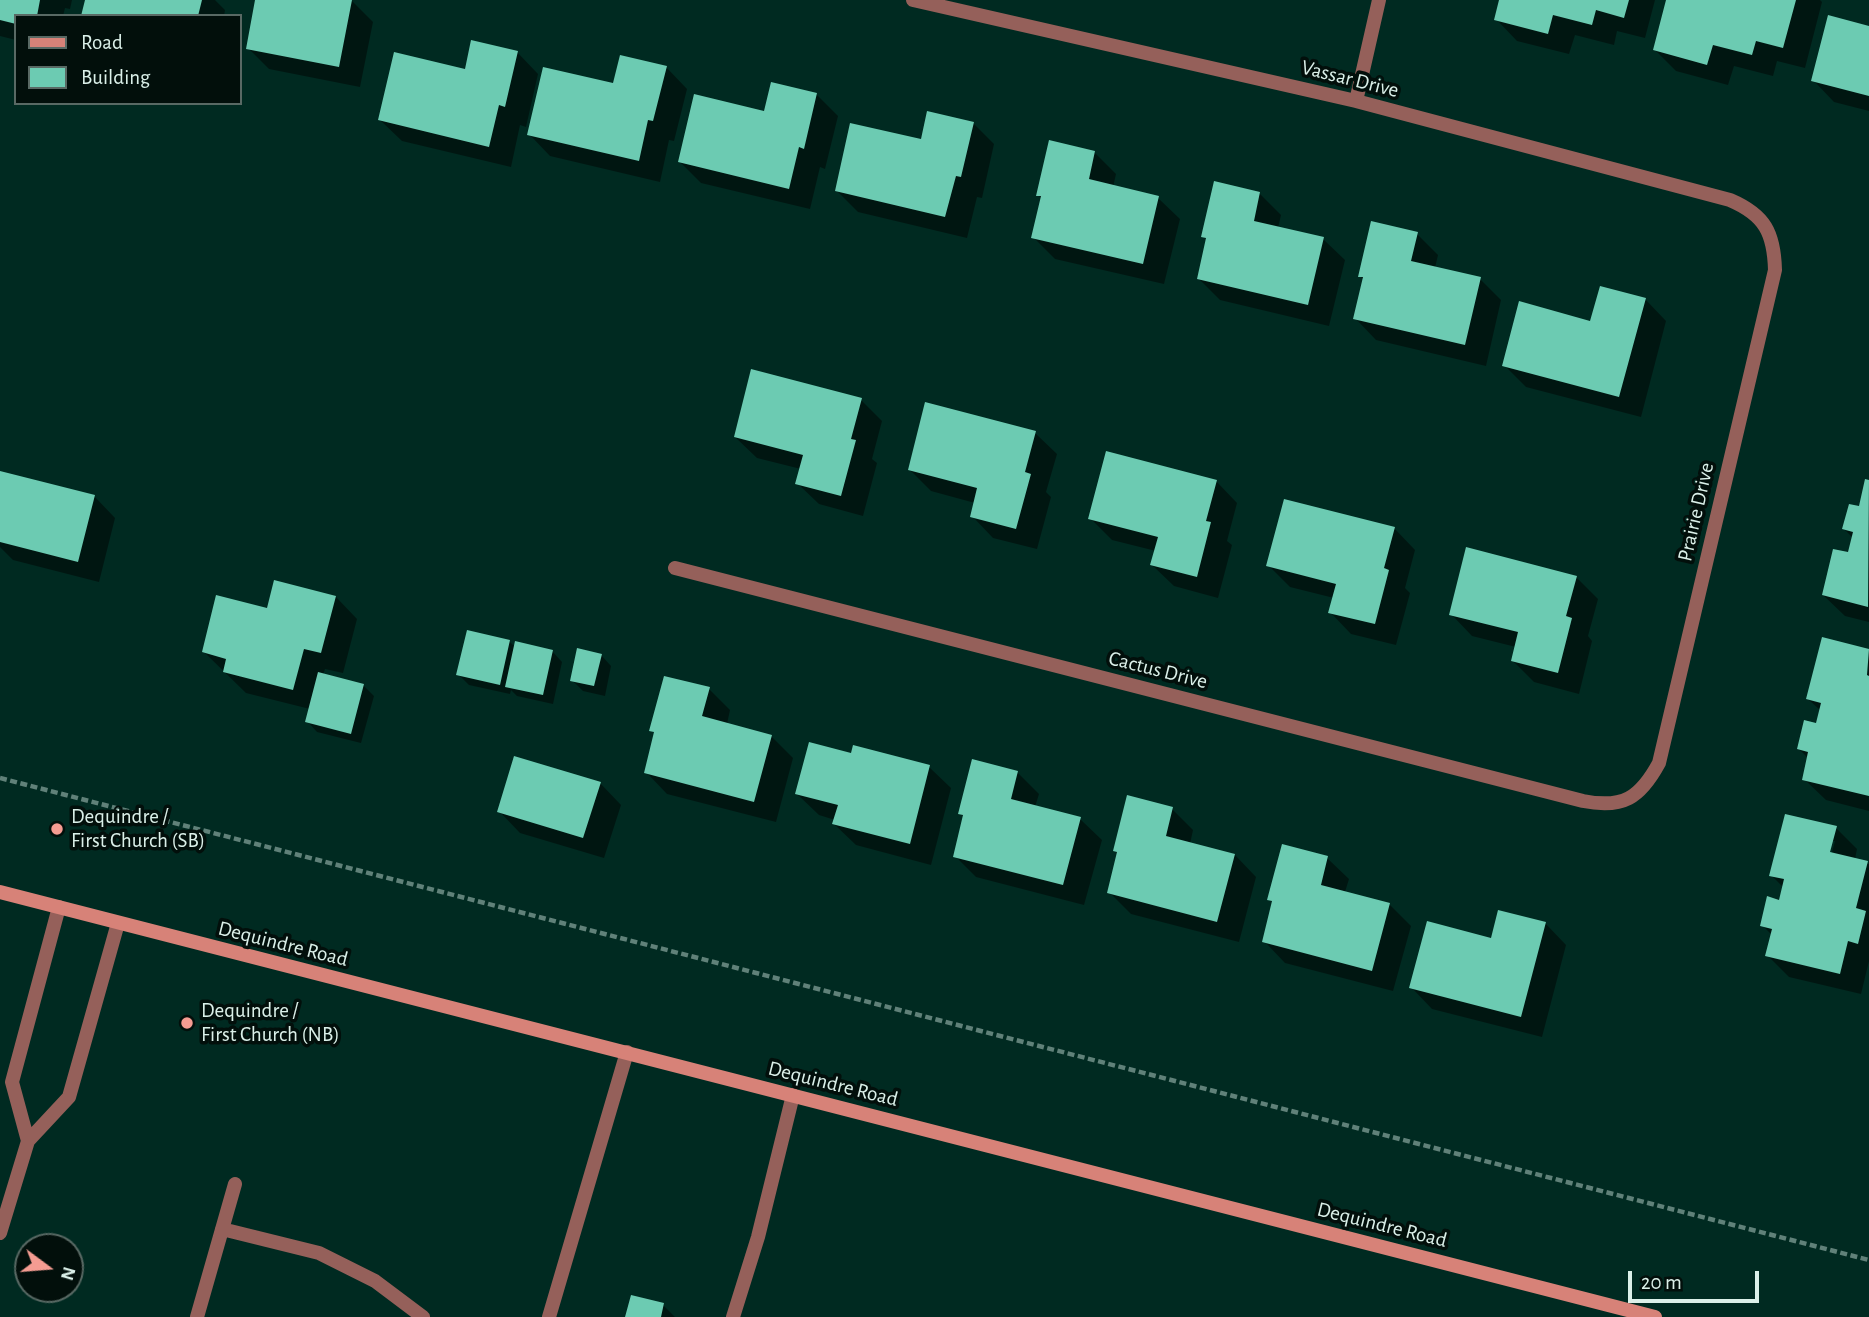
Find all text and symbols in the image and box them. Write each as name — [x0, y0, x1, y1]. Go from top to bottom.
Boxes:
legend — [14, 14, 242, 105]
text: Road — [81, 32, 123, 53]
street label: Vassar Drive — [1299, 55, 1401, 103]
text: Building — [81, 67, 150, 88]
street label: Prairie Drive — [1672, 460, 1720, 564]
street label: Cactus Drive — [1106, 646, 1210, 694]
place label: Dequindre / First Church (SB) — [71, 804, 205, 854]
marker: Dequindre / First Church (SB) — [49, 821, 65, 837]
street label: Dequindre Road — [215, 916, 351, 972]
place label: Dequindre / First Church (NB) — [201, 998, 340, 1048]
marker: Dequindre / First Church (NB) — [179, 1015, 195, 1031]
street label: Dequindre Road — [765, 1056, 901, 1112]
street label: Dequindre Road — [1314, 1197, 1450, 1253]
north arrow — [14, 1233, 84, 1303]
scale bar — [1631, 1258, 1762, 1302]
text: N — [57, 1264, 79, 1282]
text: 20 m — [1641, 1272, 1682, 1293]

